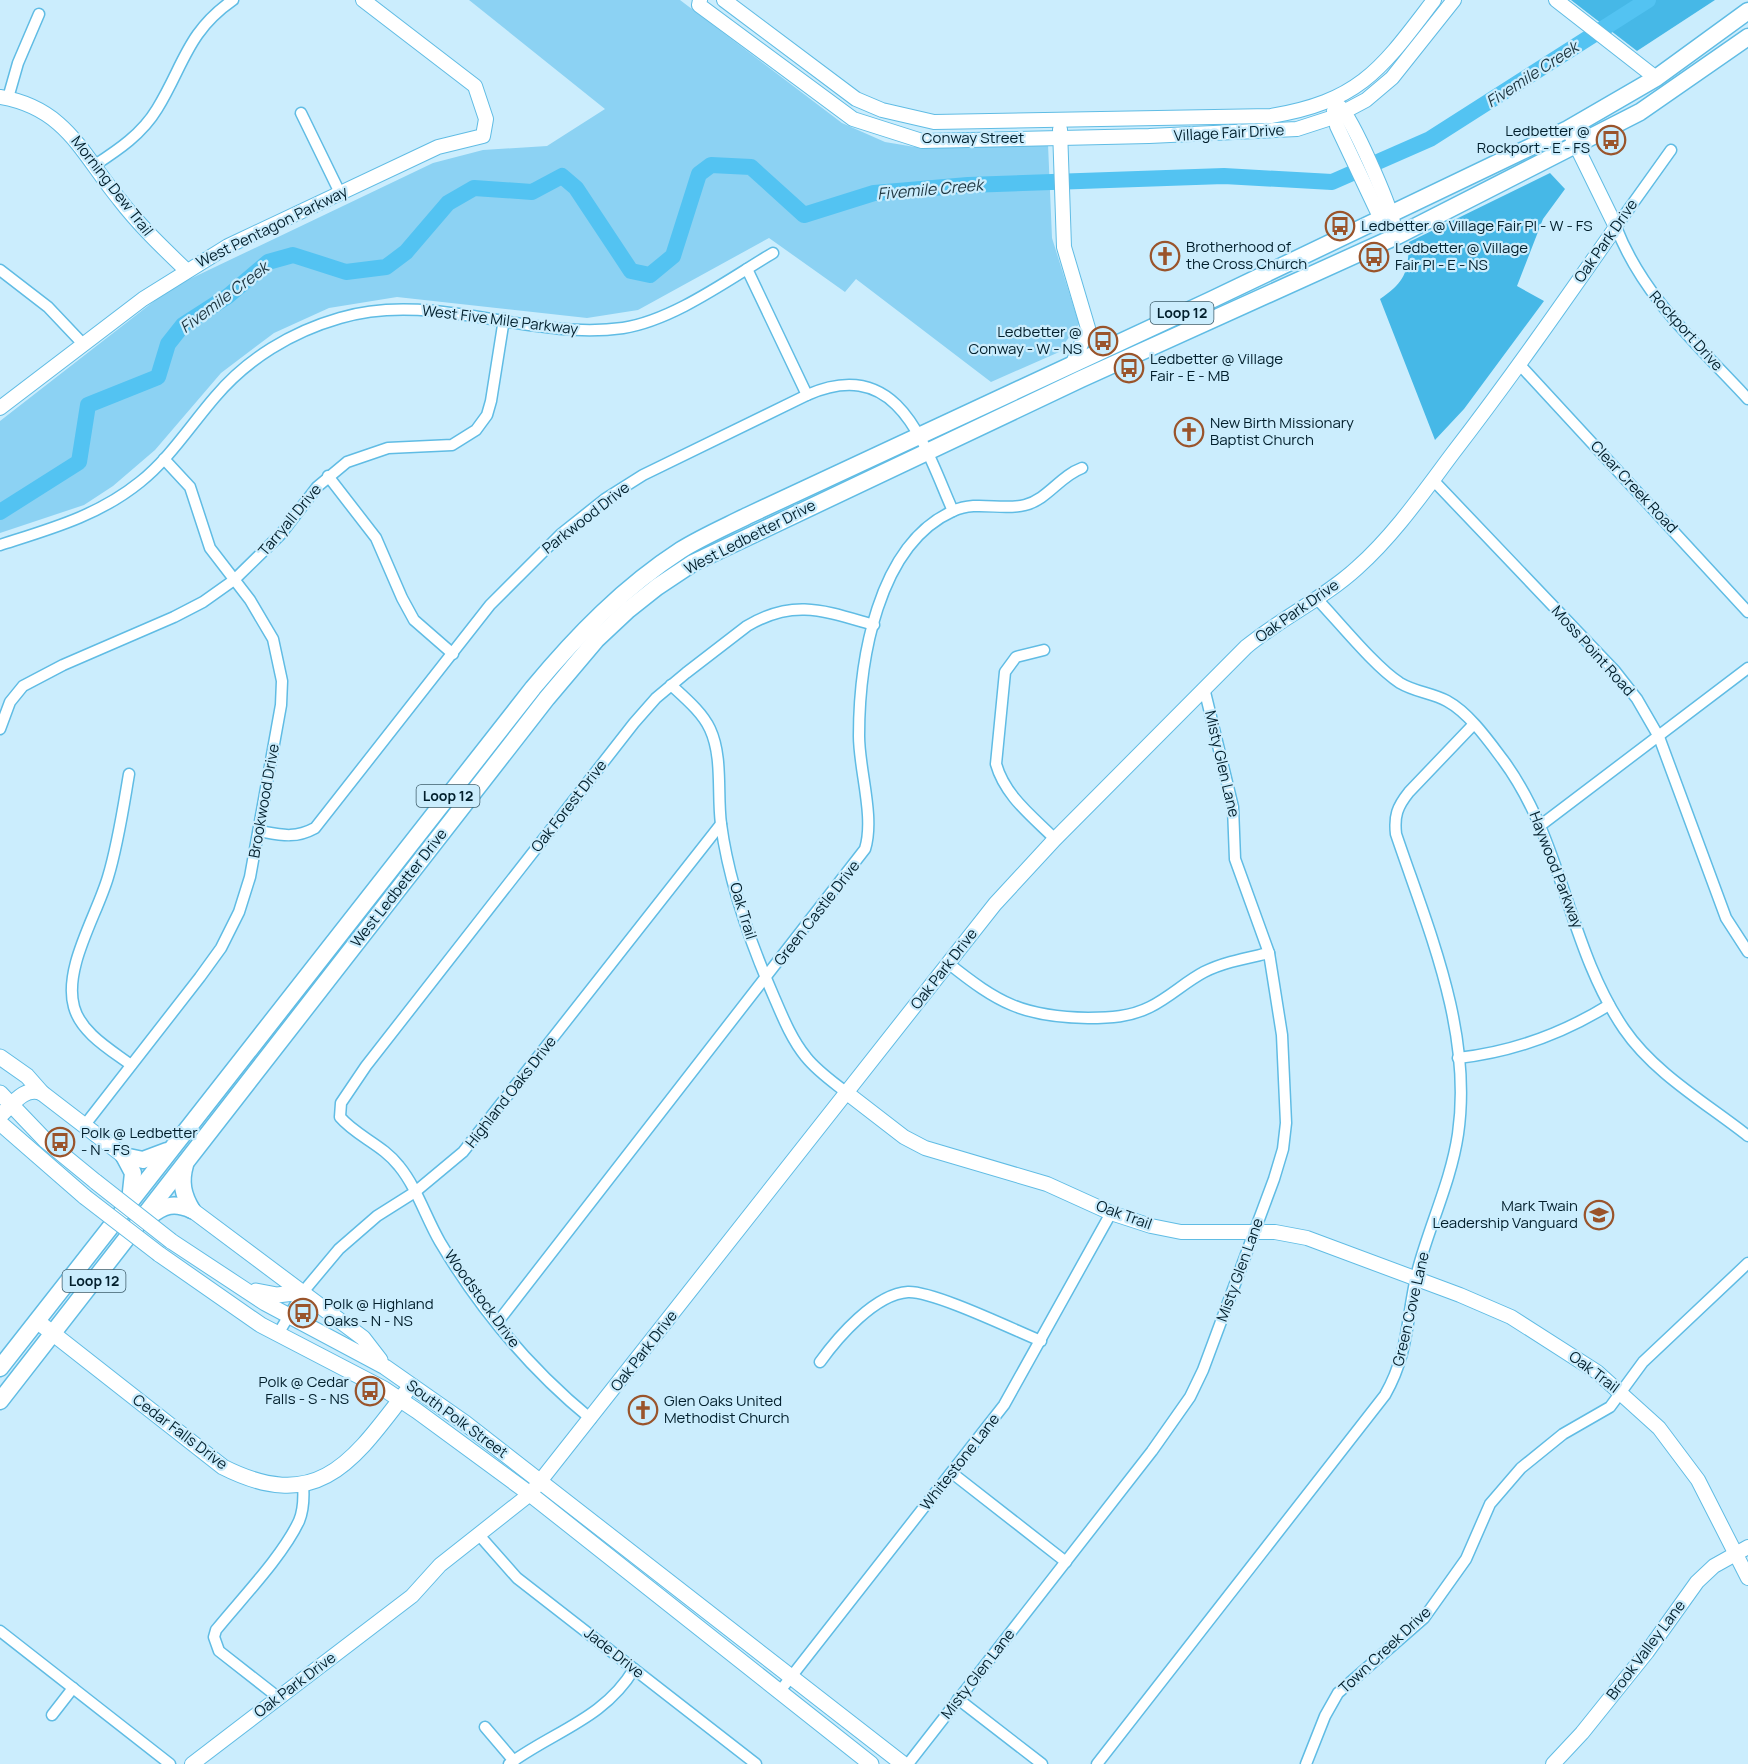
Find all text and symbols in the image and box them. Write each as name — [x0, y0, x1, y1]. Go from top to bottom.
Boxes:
water label: Fivemile Creek — [1482, 35, 1584, 112]
street label: Village Fair Drive — [1173, 119, 1285, 146]
place label: Ledbetter @ Rockport - E - FS — [1477, 120, 1590, 158]
bus stop icon: Ledbetter @ Rockport - E - FS — [1595, 124, 1627, 156]
street label: Conway Street — [922, 127, 1024, 148]
street label: Morning Dew Trail — [67, 131, 158, 240]
water label: Fivemile Creek — [876, 173, 986, 205]
street label: West Pentagon Parkway — [193, 181, 351, 272]
street label: Oak Park Drive — [1569, 195, 1642, 287]
bus stop icon: Ledbetter @ Village Fair Pl - W - FS — [1324, 210, 1356, 242]
place label: Ledbetter @ Village Fair Pl - W - FS — [1361, 215, 1593, 236]
place label: Brotherhood of the Cross Church — [1186, 236, 1307, 274]
place label: Ledbetter @ Village Fair Pl - E - NS — [1395, 237, 1528, 275]
church icon: Brotherhood of the Cross Church — [1149, 240, 1181, 272]
bus stop icon: Ledbetter @ Village Fair Pl - E - NS — [1358, 241, 1390, 273]
water label: Fivemile Creek — [175, 255, 275, 338]
street label: Rockport Drive — [1645, 286, 1728, 376]
street label: West Five Mile Parkway — [421, 300, 579, 340]
road number: Loop 12 — [1150, 302, 1214, 324]
place label: Ledbetter @ Conway - W - NS — [968, 321, 1082, 359]
bus stop icon: Ledbetter @ Conway - W - NS — [1087, 325, 1119, 357]
place label: Ledbetter @ Village Fair - E - MB — [1150, 348, 1283, 386]
bus stop icon: Ledbetter @ Village Fair - E - MB — [1113, 352, 1145, 384]
place label: New Birth Missionary Baptist Church — [1210, 412, 1354, 450]
church icon: New Birth Missionary Baptist Church — [1173, 416, 1205, 448]
street label: Clear Creek Road — [1586, 436, 1683, 537]
street label: Parkwood Drive — [538, 477, 634, 558]
street label: Tarryall Drive — [253, 479, 326, 560]
street label: West Ledbetter Drive — [680, 494, 819, 579]
street label: Oak Park Drive — [1251, 574, 1343, 647]
street label: Moss Point Road — [1547, 601, 1640, 700]
street label: Misty Glen Lane — [1200, 709, 1245, 819]
street label: Brookwood Drive — [243, 742, 284, 860]
street label: Oak Forest Drive — [526, 755, 611, 856]
road number: Loop 12 — [416, 785, 480, 807]
street label: Haywood Parkway — [1525, 808, 1588, 931]
street label: West Ledbetter Drive — [346, 824, 452, 951]
street label: Green Castle Drive — [769, 855, 865, 970]
street label: Oak Trail — [725, 880, 762, 942]
street label: Oak Park Drive — [905, 924, 982, 1014]
street label: Highland Oaks Drive — [460, 1031, 561, 1152]
place label: Polk @ Ledbetter - N - FS — [81, 1122, 198, 1160]
bus stop icon: Polk @ Ledbetter - N - FS — [44, 1126, 76, 1158]
street label: Oak Trail — [1093, 1195, 1155, 1234]
place label: Mark Twain Leadership Vanguard — [1433, 1195, 1578, 1233]
school or university icon: Mark Twain Leadership Vanguard — [1583, 1199, 1615, 1231]
street label: Misty Glen Lane — [1211, 1215, 1268, 1325]
street label: Woodstock Drive — [440, 1246, 525, 1352]
street label: Green Cove Lane — [1387, 1249, 1434, 1368]
road number: Loop 12 — [62, 1270, 125, 1292]
place label: Polk @ Highland Oaks - N - NS — [324, 1293, 434, 1331]
bus stop icon: Polk @ Highland Oaks - N - NS — [287, 1297, 319, 1329]
street label: Oak Park Drive — [605, 1306, 682, 1396]
street label: Oak Trail — [1565, 1346, 1624, 1398]
place label: Polk @ Cedar Falls - S - NS — [258, 1371, 350, 1409]
bus stop icon: Polk @ Cedar Falls - S - NS — [354, 1375, 386, 1407]
street label: South Polk Street — [402, 1375, 512, 1463]
street label: Cedar Falls Drive — [129, 1389, 232, 1474]
place label: Glen Oaks United Methodist Church — [664, 1390, 790, 1428]
church icon: Glen Oaks United Methodist Church — [627, 1394, 659, 1426]
street label: Whitestone Lane — [915, 1409, 1004, 1515]
street label: Brook Valley Lane — [1601, 1595, 1690, 1704]
street label: Town Creek Drive — [1334, 1601, 1435, 1698]
street label: Jade Drive — [580, 1622, 649, 1683]
street label: Misty Glen Lane — [936, 1624, 1020, 1723]
street label: Oak Park Drive — [249, 1647, 340, 1722]

